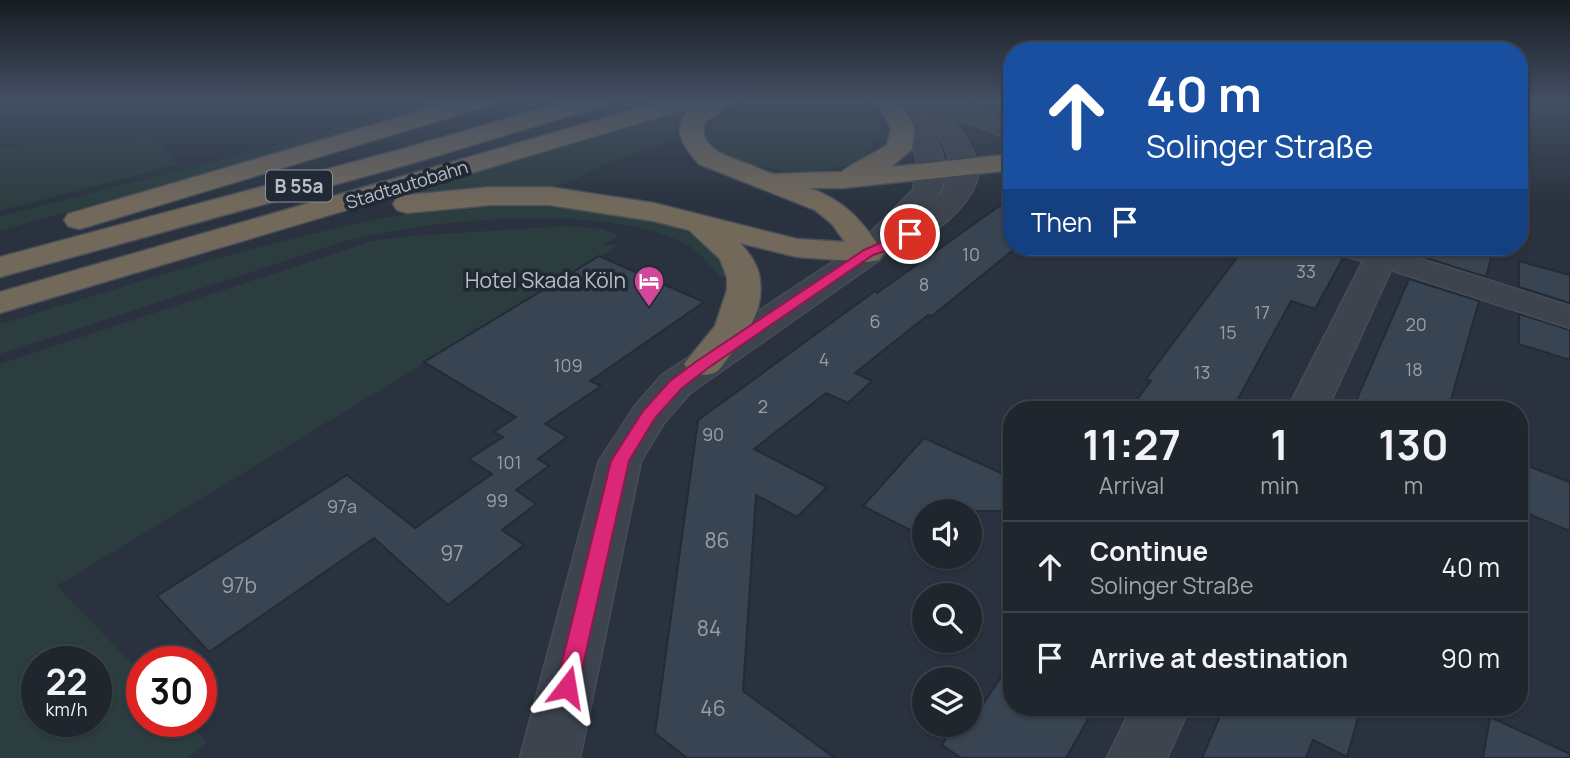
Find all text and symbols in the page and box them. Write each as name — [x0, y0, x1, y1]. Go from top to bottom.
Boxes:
text: 40 m — [1146, 60, 1262, 127]
icon: ahead — [1031, 70, 1122, 161]
text: Solinger Straße — [1146, 124, 1373, 168]
street label: Stadtautobahn — [343, 154, 471, 214]
road number: B 55a — [266, 170, 332, 202]
icon: arrive — [1106, 203, 1144, 241]
pin — [880, 204, 940, 264]
text: Then — [1031, 204, 1092, 240]
icon: arrive — [891, 215, 929, 253]
house number: 10 — [962, 242, 980, 266]
house number: 33 — [1296, 259, 1316, 283]
hotel icon: Hotel Skada Köln — [632, 264, 666, 308]
place label: Hotel Skada Köln — [465, 266, 626, 294]
house number: 8 — [919, 272, 929, 296]
house number: 17 — [1254, 300, 1270, 324]
house number: 6 — [869, 309, 881, 333]
house number: 20 — [1405, 312, 1427, 336]
house number: 15 — [1219, 320, 1237, 344]
house number: 4 — [819, 347, 829, 371]
house number: 109 — [553, 353, 583, 377]
house number: 18 — [1405, 357, 1423, 381]
house number: 13 — [1194, 360, 1210, 384]
house number: 2 — [758, 394, 768, 418]
text: 11:27 — [1082, 415, 1181, 473]
text: 1 — [1270, 415, 1289, 473]
text: 130 — [1378, 415, 1449, 473]
house number: 90 — [702, 422, 724, 446]
house number: 101 — [496, 450, 522, 474]
text: Arrival — [1099, 469, 1164, 501]
text: min — [1260, 469, 1299, 501]
text: m — [1404, 469, 1423, 501]
house number: 99 — [486, 488, 508, 512]
house number: 97a — [327, 494, 357, 518]
map controls — [912, 499, 982, 737]
button: sound — [912, 499, 982, 569]
house number: 86 — [704, 526, 730, 554]
text: Continue — [1090, 533, 1208, 569]
house number: 97 — [440, 539, 464, 567]
icon: ahead — [1031, 548, 1069, 586]
text: 40 m — [1442, 549, 1500, 585]
text: Solinger Straße — [1090, 569, 1253, 601]
house number: 97b — [221, 571, 257, 599]
button: search — [912, 583, 982, 653]
house number: 84 — [697, 614, 721, 642]
icon: arrive — [1031, 639, 1069, 677]
text: Arrive at destination — [1090, 640, 1348, 676]
text: 90 m — [1441, 640, 1500, 676]
speed limit sign: 30 — [126, 646, 217, 737]
position arrow — [530, 650, 604, 724]
text: 22 — [46, 658, 87, 706]
button: layers — [912, 667, 982, 737]
house number: 46 — [700, 694, 726, 722]
text: km/h — [46, 697, 87, 721]

